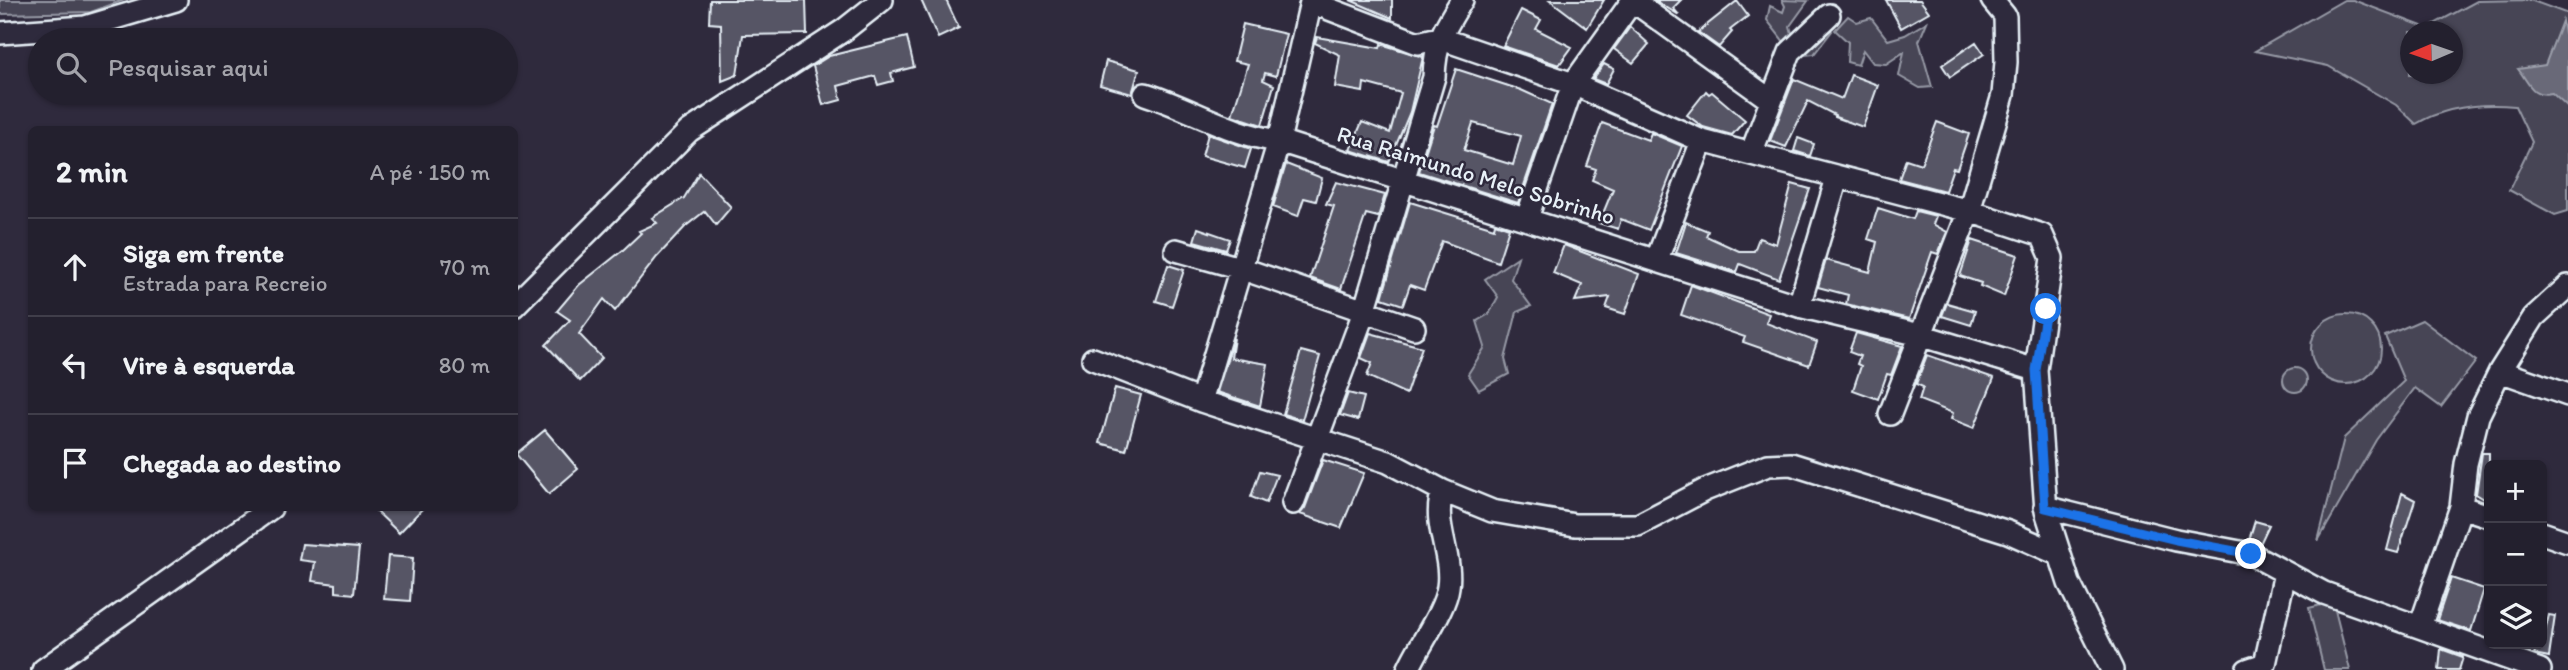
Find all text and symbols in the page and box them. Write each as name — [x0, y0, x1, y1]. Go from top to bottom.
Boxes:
north arrow — [2400, 21, 2463, 84]
search box — [28, 28, 518, 105]
icon: search — [52, 48, 90, 86]
text: Pesquisar aqui — [108, 51, 269, 83]
street label: Rua Raimundo Melo Sobrinho — [1334, 119, 1618, 231]
text: 2 min — [56, 153, 127, 190]
text: A pé · 150 m — [370, 158, 490, 186]
text: Siga em frente — [123, 237, 284, 269]
icon: ahead — [56, 248, 94, 286]
text: 70 m — [440, 253, 490, 281]
text: Estrada para Recreio — [123, 269, 327, 297]
route start — [2030, 293, 2061, 324]
icon: left — [56, 346, 94, 384]
text: Vire à esquerda — [123, 349, 295, 381]
text: 80 m — [439, 351, 490, 379]
icon: arrive — [56, 444, 94, 482]
text: Chegada ao destino — [123, 447, 341, 479]
map controls — [2484, 460, 2547, 649]
button: + — [2484, 460, 2547, 523]
button: − — [2484, 523, 2547, 586]
route end — [2235, 538, 2266, 569]
button: layers — [2484, 586, 2547, 649]

